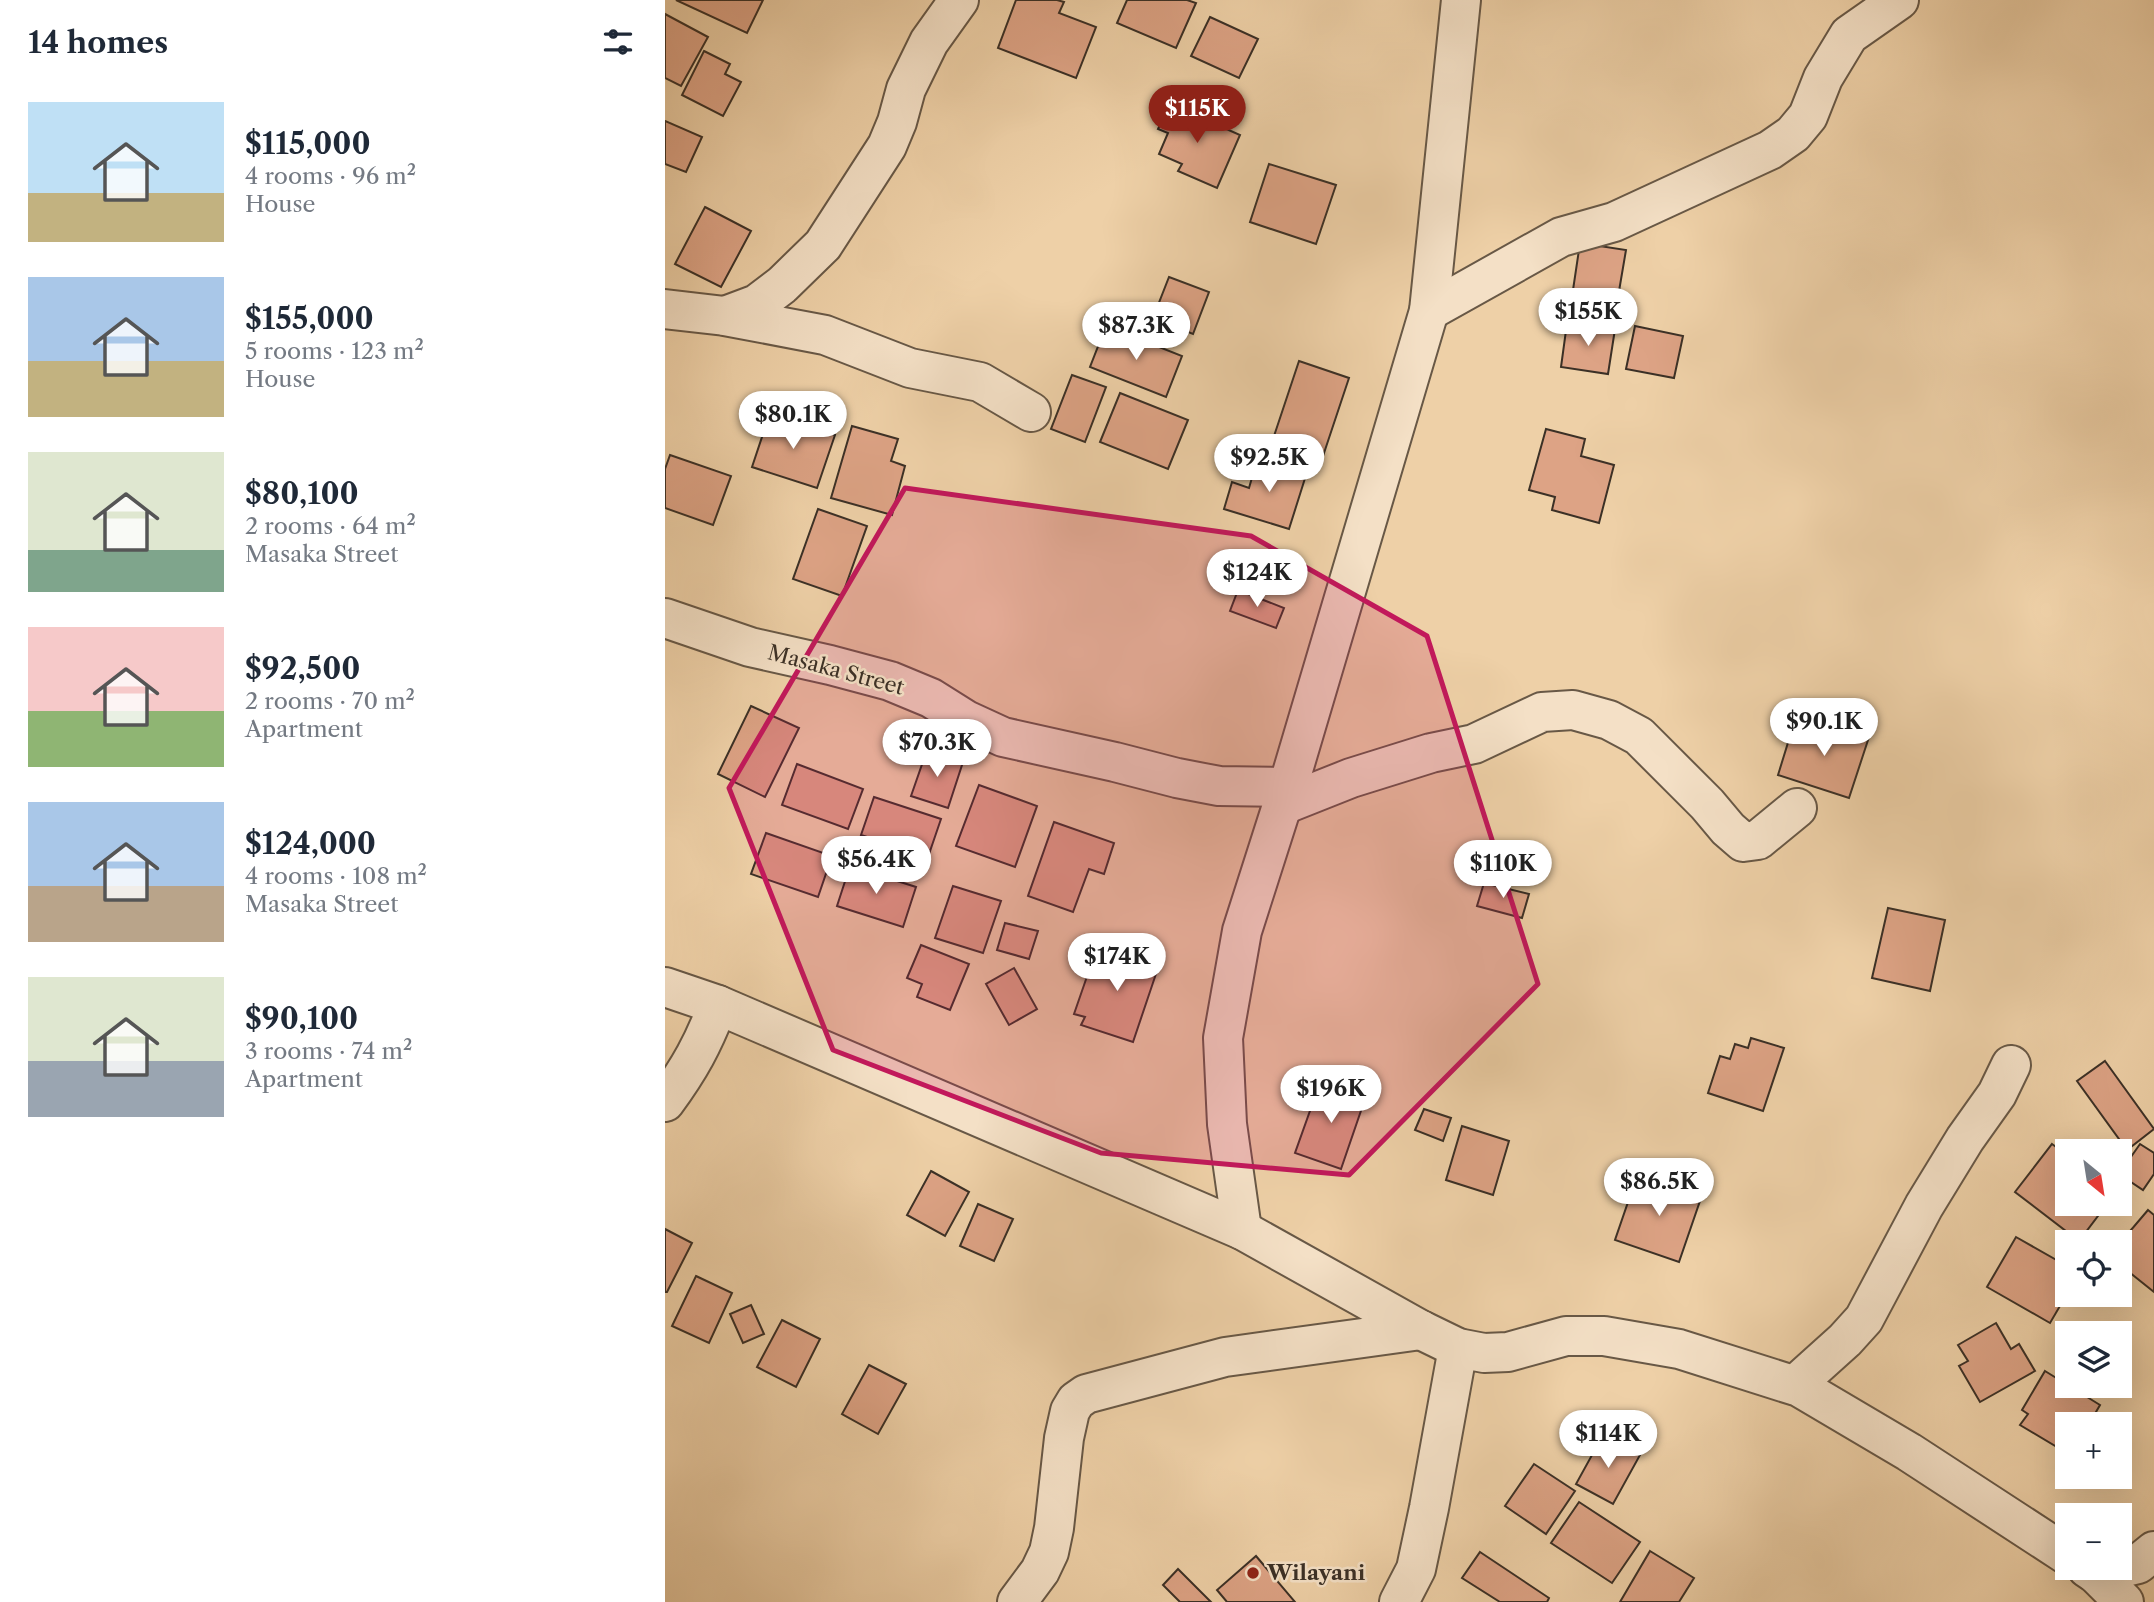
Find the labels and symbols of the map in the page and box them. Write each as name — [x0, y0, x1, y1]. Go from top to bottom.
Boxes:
pin: $115K — [1148, 86, 1246, 145]
pin: $155K — [1539, 288, 1637, 348]
pin: $87.3K — [1079, 302, 1193, 362]
pin: $80.1K — [736, 392, 850, 451]
pin: $92.5K — [1212, 434, 1326, 494]
pin: $124K — [1208, 550, 1306, 609]
street label: Masaka Street — [765, 639, 908, 700]
pin: $90.1K — [1767, 698, 1881, 758]
pin: $70.3K — [880, 720, 994, 779]
pin: $56.4K — [819, 836, 933, 896]
pin: $110K — [1454, 841, 1552, 900]
pin: $174K — [1068, 934, 1166, 993]
pin: $196K — [1282, 1066, 1380, 1125]
north arrow — [2055, 1139, 2131, 1216]
pin: $86.5K — [1602, 1158, 1716, 1218]
pin: $114K — [1559, 1410, 1657, 1470]
place label: Wilayani — [1266, 1560, 1366, 1585]
marker: Wilayani — [1245, 1565, 1261, 1581]

